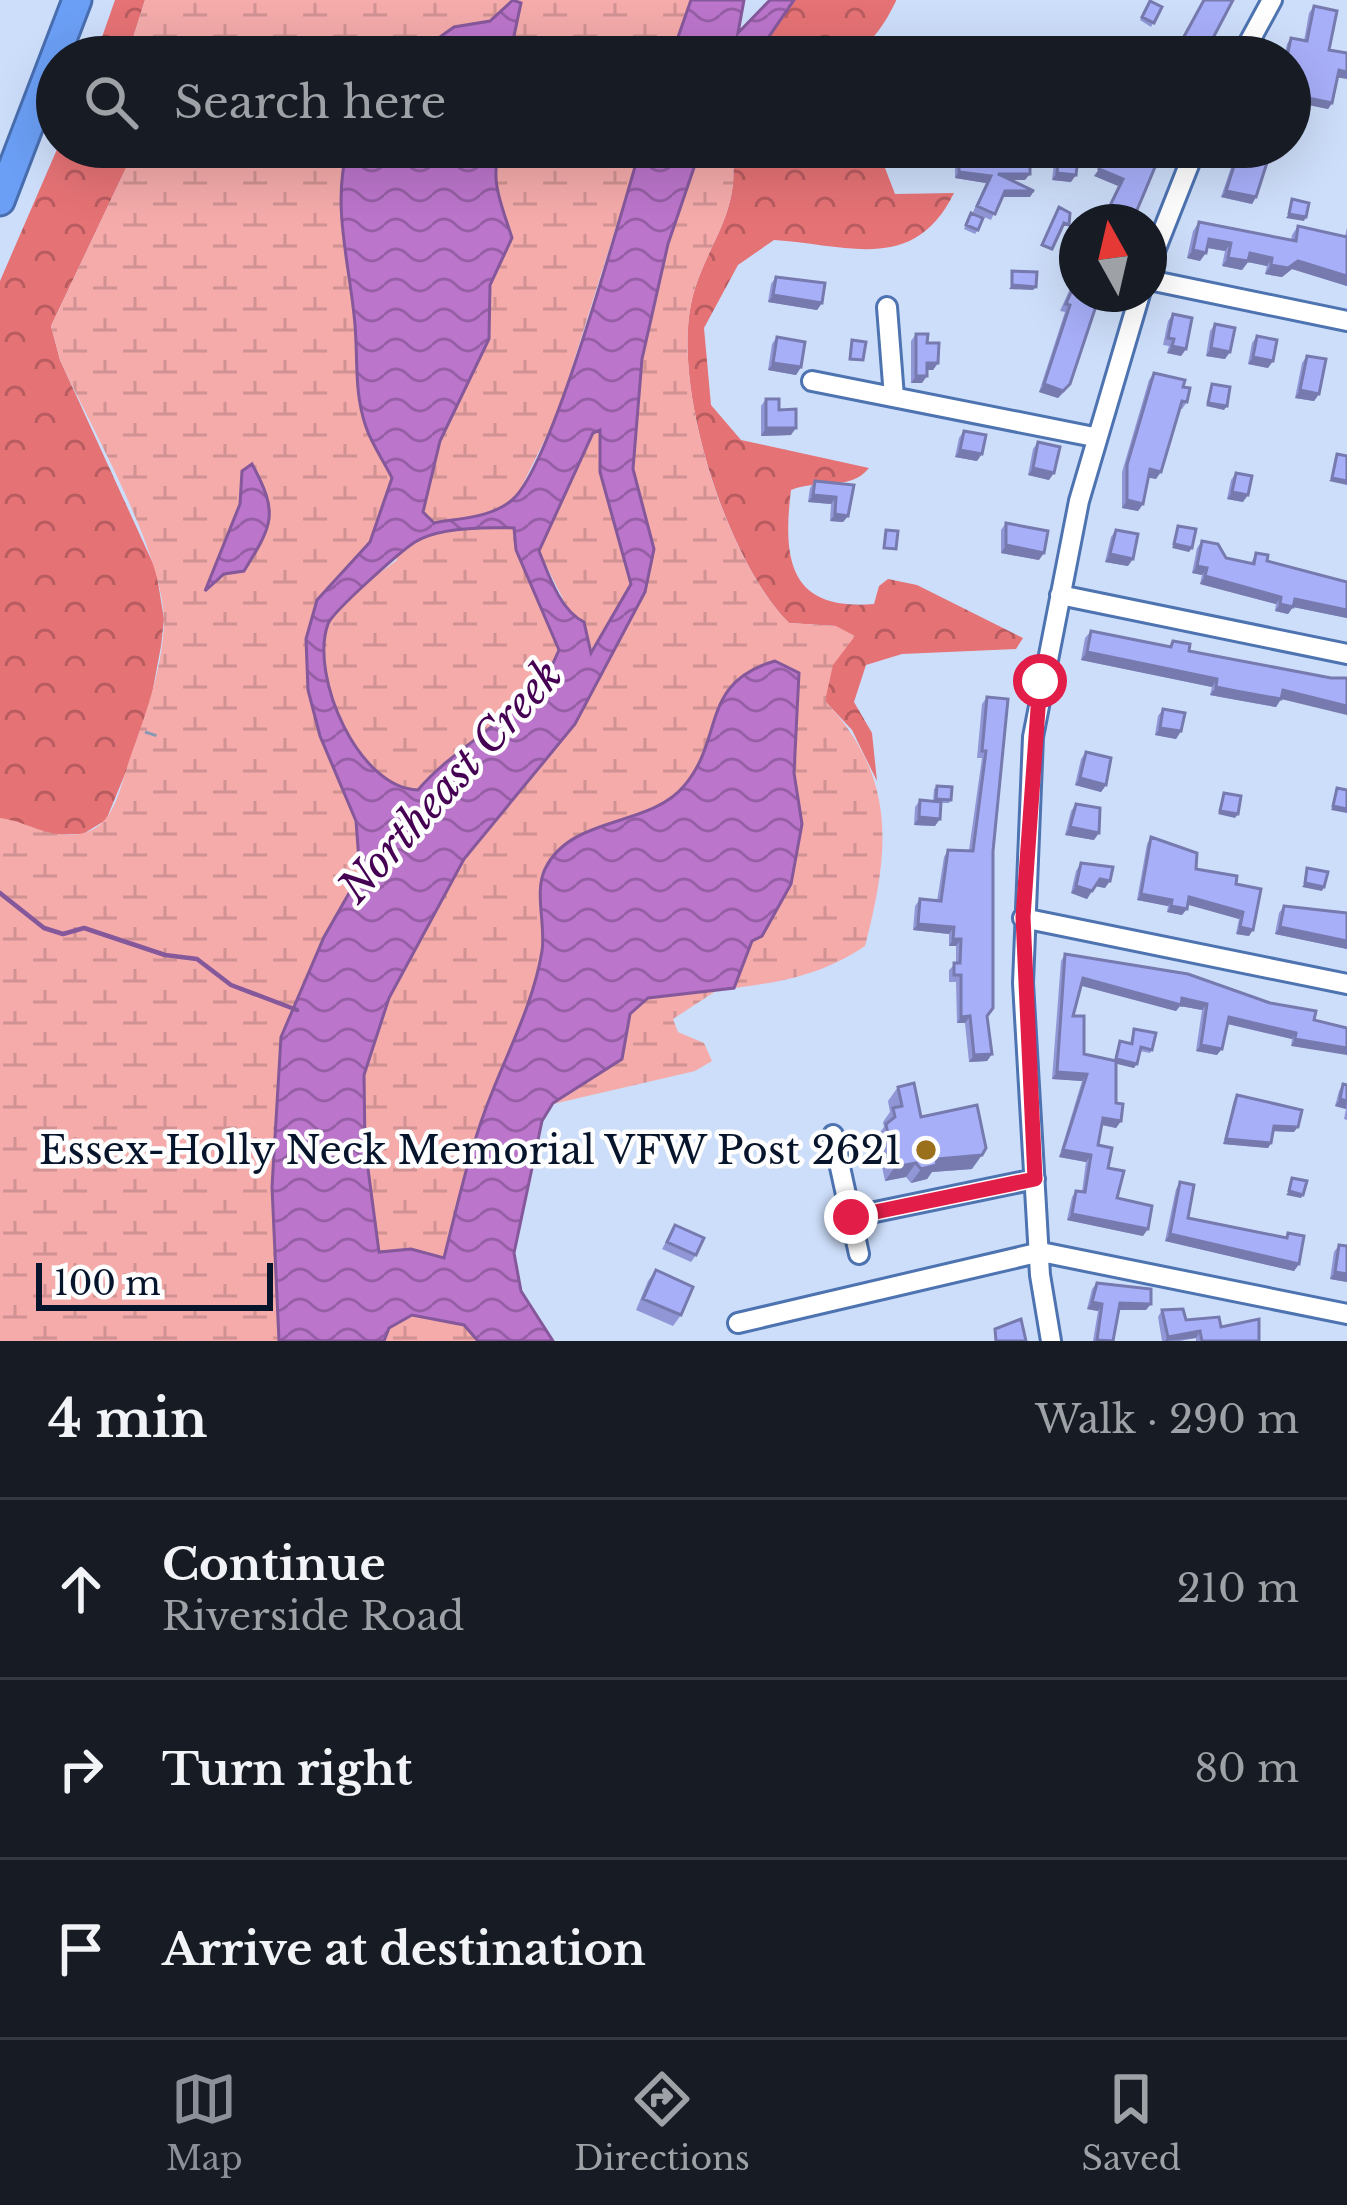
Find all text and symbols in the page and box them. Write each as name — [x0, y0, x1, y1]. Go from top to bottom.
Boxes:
search box — [36, 36, 1311, 168]
icon: search — [78, 69, 144, 135]
text: Search here — [174, 74, 446, 130]
north arrow — [1059, 204, 1167, 312]
water label: Northeast Creek — [327, 649, 573, 914]
route start — [1013, 654, 1067, 708]
place label: Essex-Holly Neck Memorial VFW Post 2621 — [39, 1126, 902, 1175]
marker: Essex-Holly Neck Memorial VFW Post 2621 — [913, 1137, 939, 1163]
route end — [824, 1190, 878, 1244]
scale bar — [36, 1257, 273, 1310]
text: 100 m — [54, 1263, 161, 1304]
text: 4 min — [48, 1388, 207, 1451]
text: Walk · 290 m — [1035, 1395, 1299, 1444]
text: Continue — [162, 1536, 386, 1592]
icon: ahead — [48, 1556, 114, 1622]
text: 210 m — [1177, 1564, 1299, 1613]
text: Riverside Road — [162, 1592, 464, 1641]
icon: right — [48, 1736, 114, 1802]
text: Turn right — [162, 1741, 412, 1797]
text: 80 m — [1194, 1744, 1299, 1793]
icon: arrive — [48, 1916, 114, 1982]
text: Arrive at destination — [162, 1921, 646, 1977]
tab: Map — [166, 2066, 243, 2179]
tab: Directions — [574, 2066, 750, 2179]
tab: Saved — [1082, 2066, 1181, 2179]

